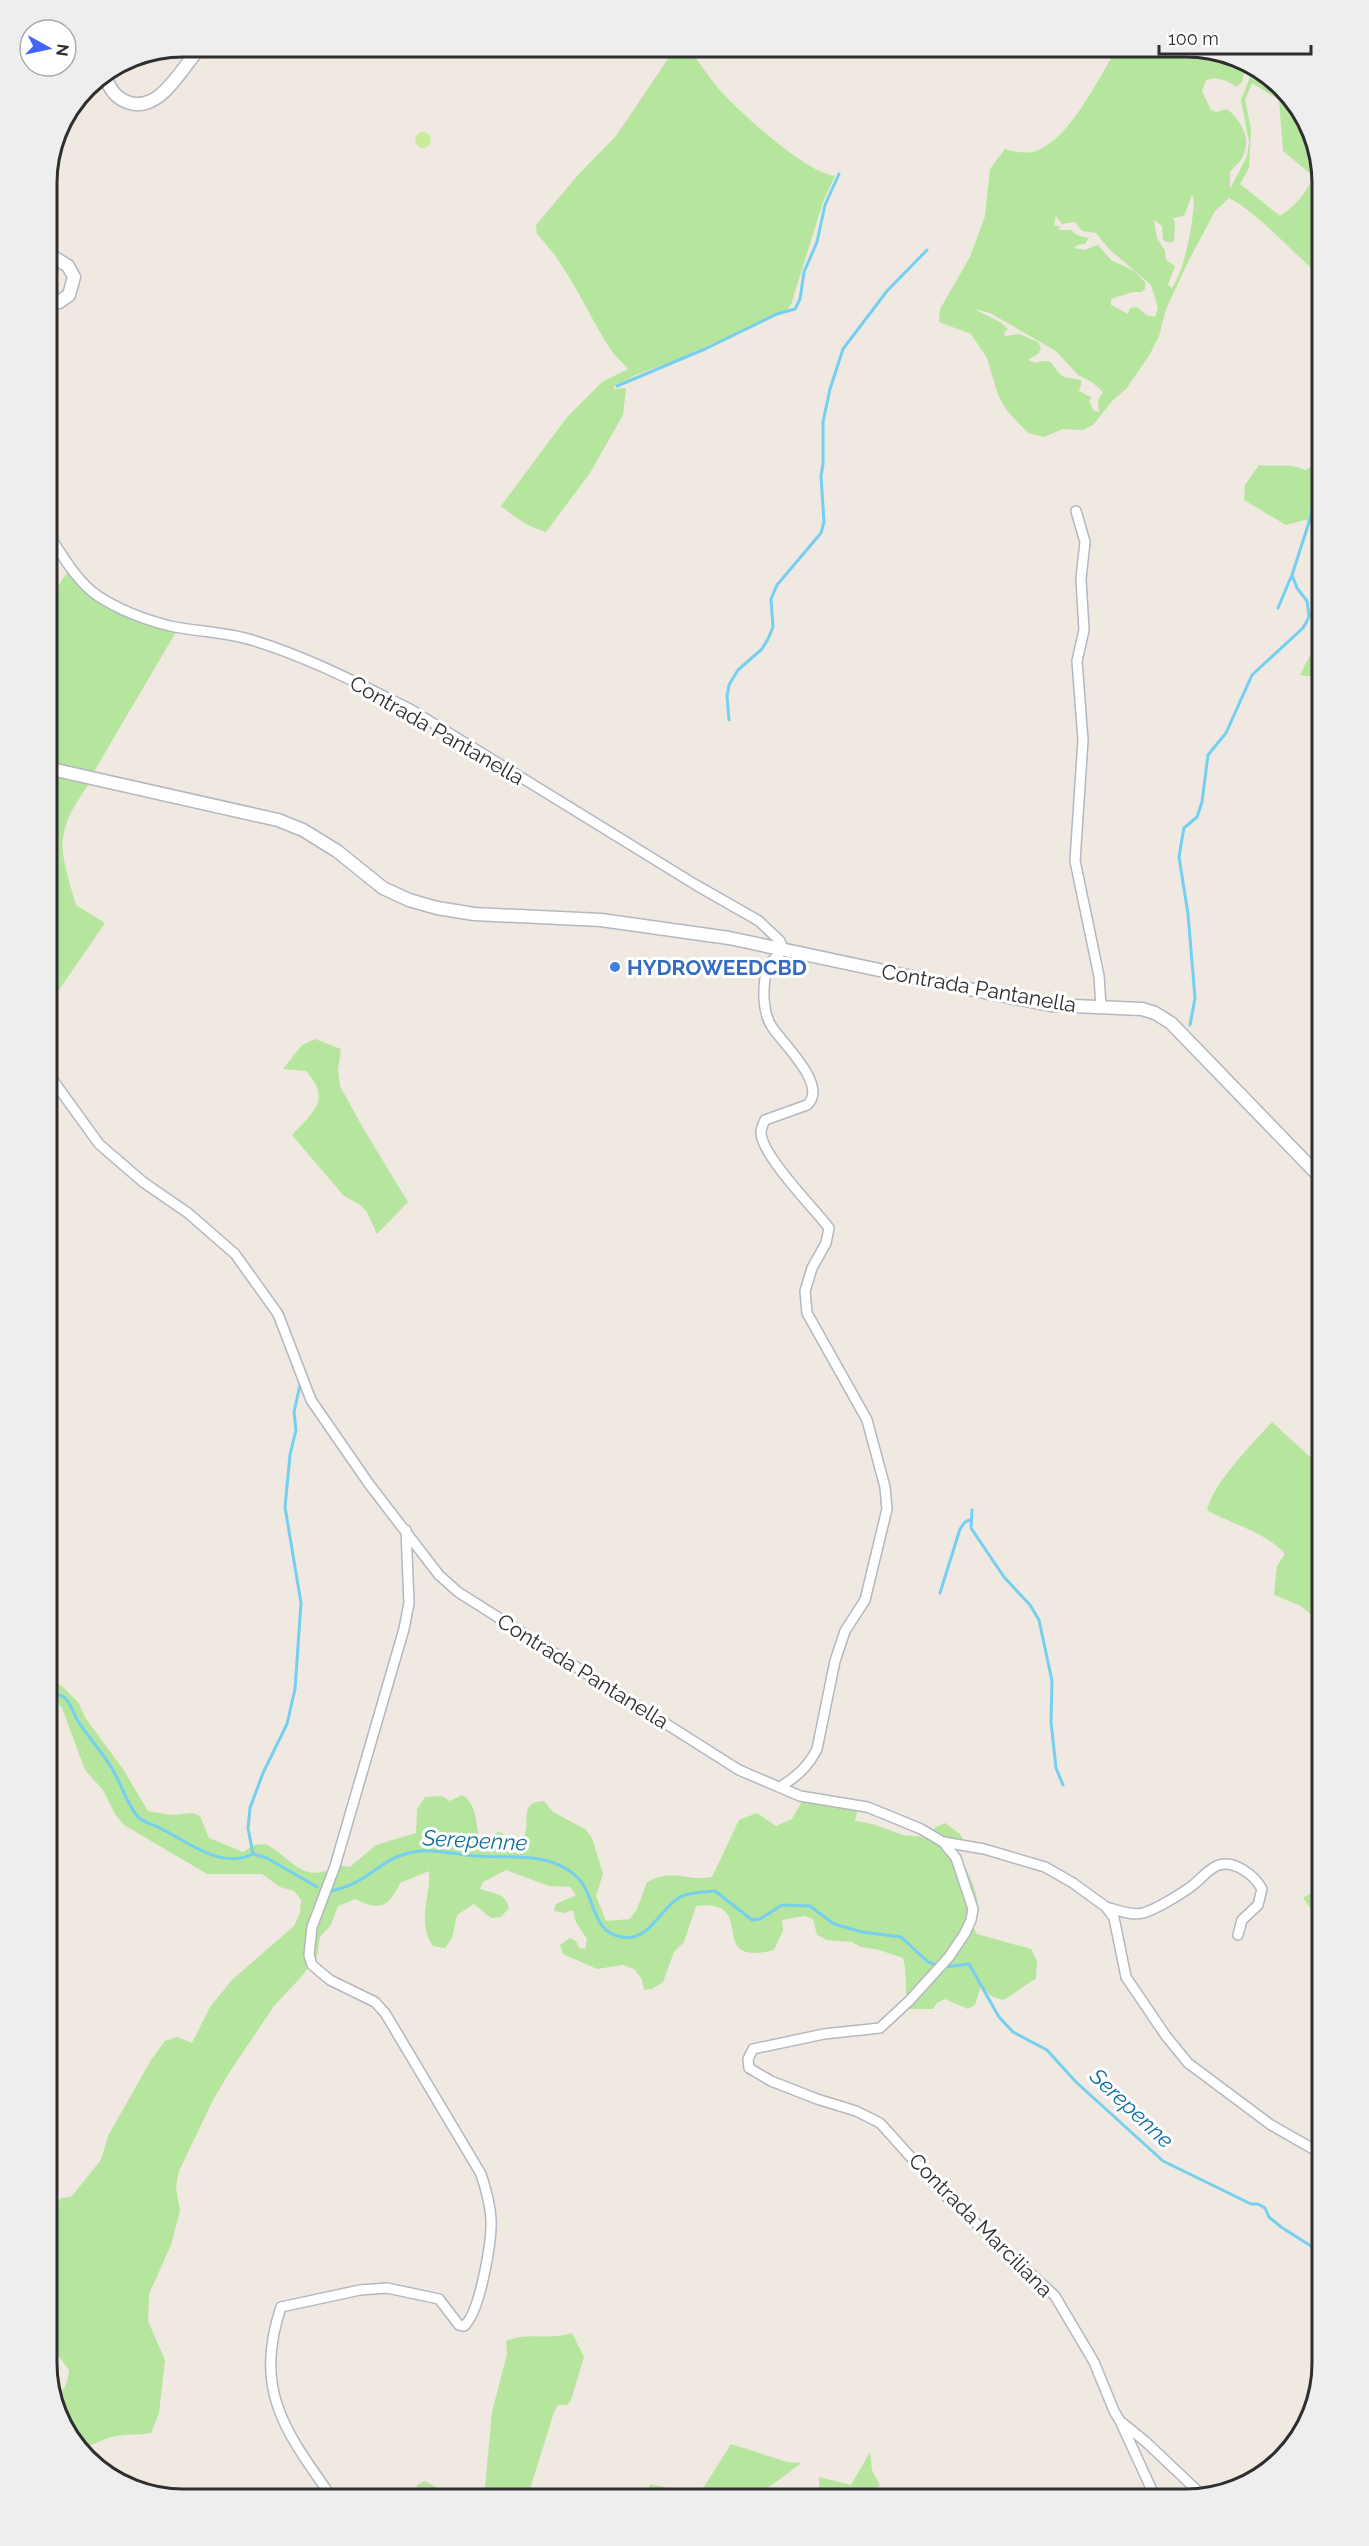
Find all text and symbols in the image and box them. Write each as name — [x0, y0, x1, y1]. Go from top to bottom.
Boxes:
north arrow — [18, 18, 78, 78]
scale bar — [1159, 18, 1310, 56]
text: 100 m — [1168, 28, 1219, 49]
text: N — [52, 43, 73, 57]
street label: Contrada Pantanella — [345, 670, 529, 790]
place label: HYDROWEEDCBD — [627, 955, 807, 980]
street label: Contrada Pantanella — [880, 959, 1078, 1017]
marker: HYDROWEEDCBD — [608, 960, 622, 974]
street label: Contrada Pantanella — [493, 1608, 673, 1734]
water label: Serepenne — [421, 1824, 528, 1856]
water label: Serepenne — [1084, 2062, 1179, 2153]
street label: Contrada Marciliana — [904, 2148, 1058, 2302]

